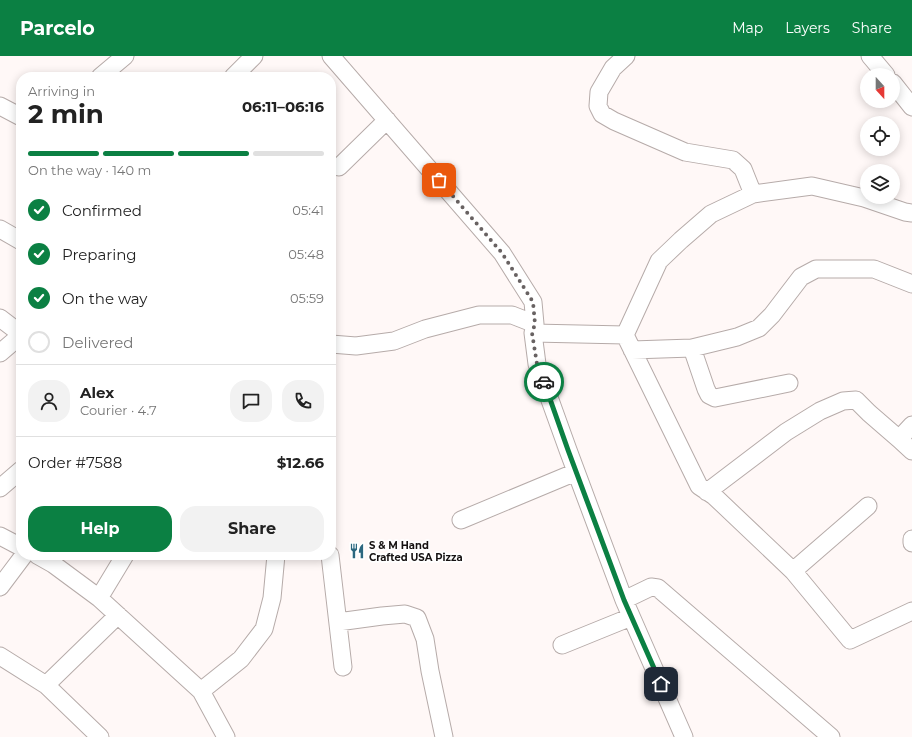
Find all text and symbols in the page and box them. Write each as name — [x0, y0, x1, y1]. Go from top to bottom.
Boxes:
text: Parcelo — [20, 17, 95, 40]
text: Map — [732, 19, 763, 37]
text: Layers — [785, 19, 830, 37]
text: Share — [852, 19, 892, 37]
north arrow — [860, 68, 900, 108]
map controls — [860, 68, 900, 204]
text: Arriving in — [28, 83, 95, 99]
text: 06:11–06:16 — [242, 97, 324, 116]
text: 2 min — [28, 98, 104, 130]
button: locate — [860, 116, 900, 156]
text: On the way · 140 m — [28, 162, 151, 178]
pin — [422, 163, 456, 197]
button: layers — [860, 164, 900, 204]
icon: bag — [428, 169, 450, 191]
icon: check — [28, 199, 50, 221]
text: Confirmed — [62, 201, 142, 220]
text: 05:41 — [292, 202, 324, 218]
icon: check — [28, 243, 50, 265]
text: Preparing — [62, 245, 137, 264]
text: 05:48 — [288, 246, 324, 262]
icon: check — [28, 287, 50, 309]
text: On the way — [62, 289, 147, 308]
text: 05:59 — [290, 290, 324, 306]
text: Delivered — [62, 333, 134, 352]
courier — [524, 362, 564, 402]
icon: car — [533, 371, 555, 393]
button: person — [28, 380, 70, 422]
button: chat — [230, 380, 272, 422]
button: phone — [282, 380, 324, 422]
text: Alex — [80, 383, 114, 402]
text: Courier · 4.7 — [80, 402, 157, 418]
text: Order #7588 — [28, 453, 122, 472]
text: $12.66 — [277, 453, 324, 472]
button: Help — [28, 506, 172, 552]
button: Share — [180, 506, 324, 552]
place label: S & M Hand Crafted USA Pizza — [369, 539, 463, 564]
restaurant icon: S & M Hand Crafted USA Pizza — [348, 542, 366, 560]
pin — [644, 667, 678, 701]
icon: home — [650, 673, 672, 695]

